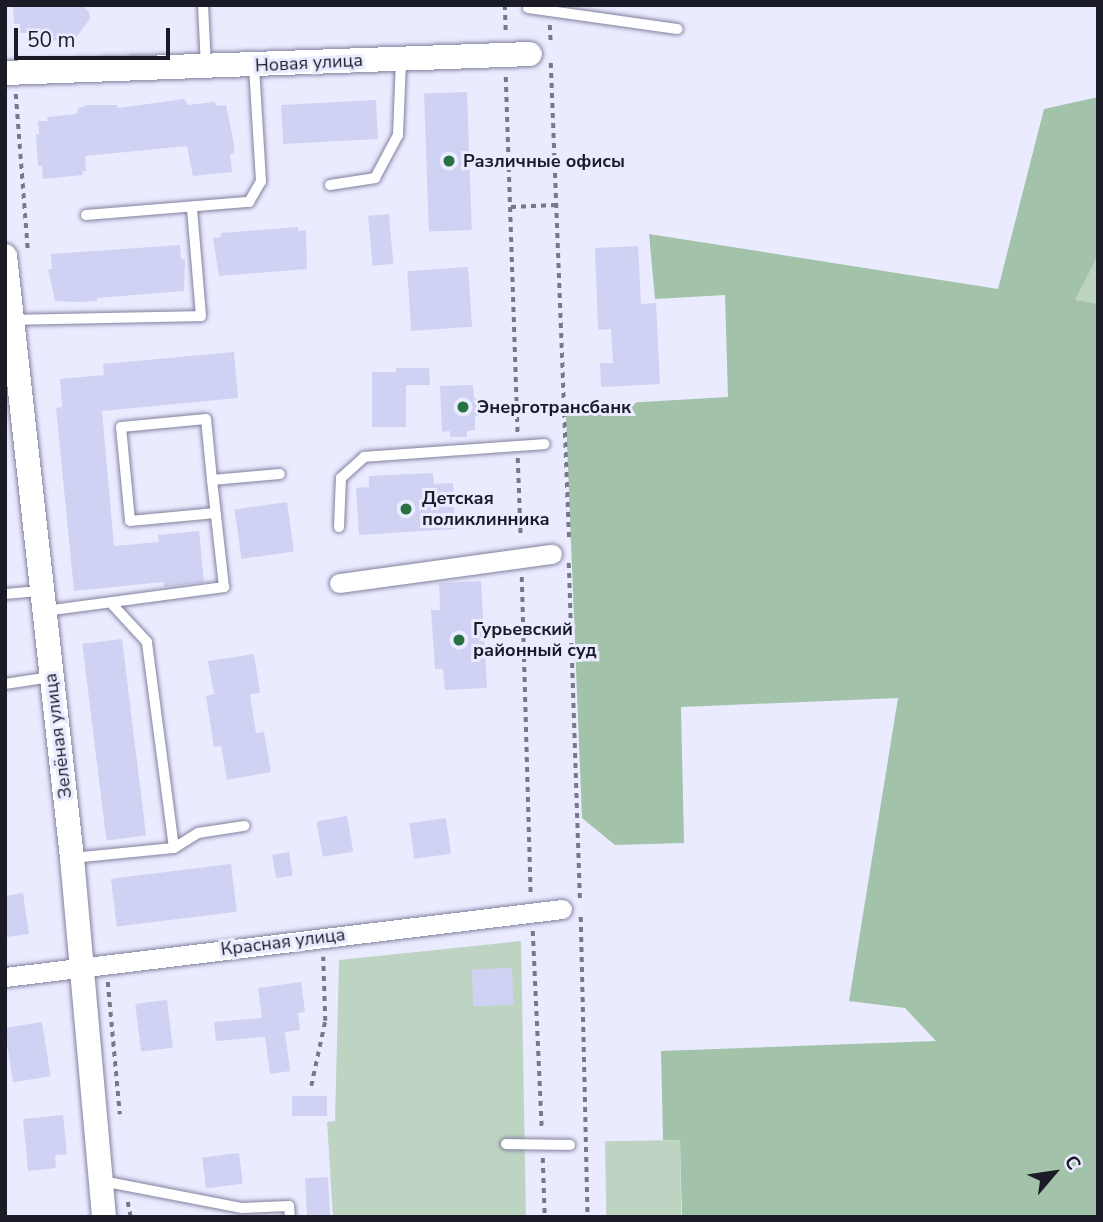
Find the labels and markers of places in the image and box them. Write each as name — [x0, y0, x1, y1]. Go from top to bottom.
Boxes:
place label: Различные офисы — [463, 150, 625, 172]
marker: Различные офисы — [441, 153, 457, 169]
place label: Энерготрансбанк — [477, 396, 631, 418]
marker: Энерготрансбанк — [455, 399, 471, 415]
place label: Детская поликлинника — [422, 488, 550, 530]
marker: Детская поликлинника — [396, 499, 416, 519]
place label: Гурьевский районный суд — [473, 619, 597, 662]
marker: Гурьевский районный суд — [451, 632, 467, 648]

